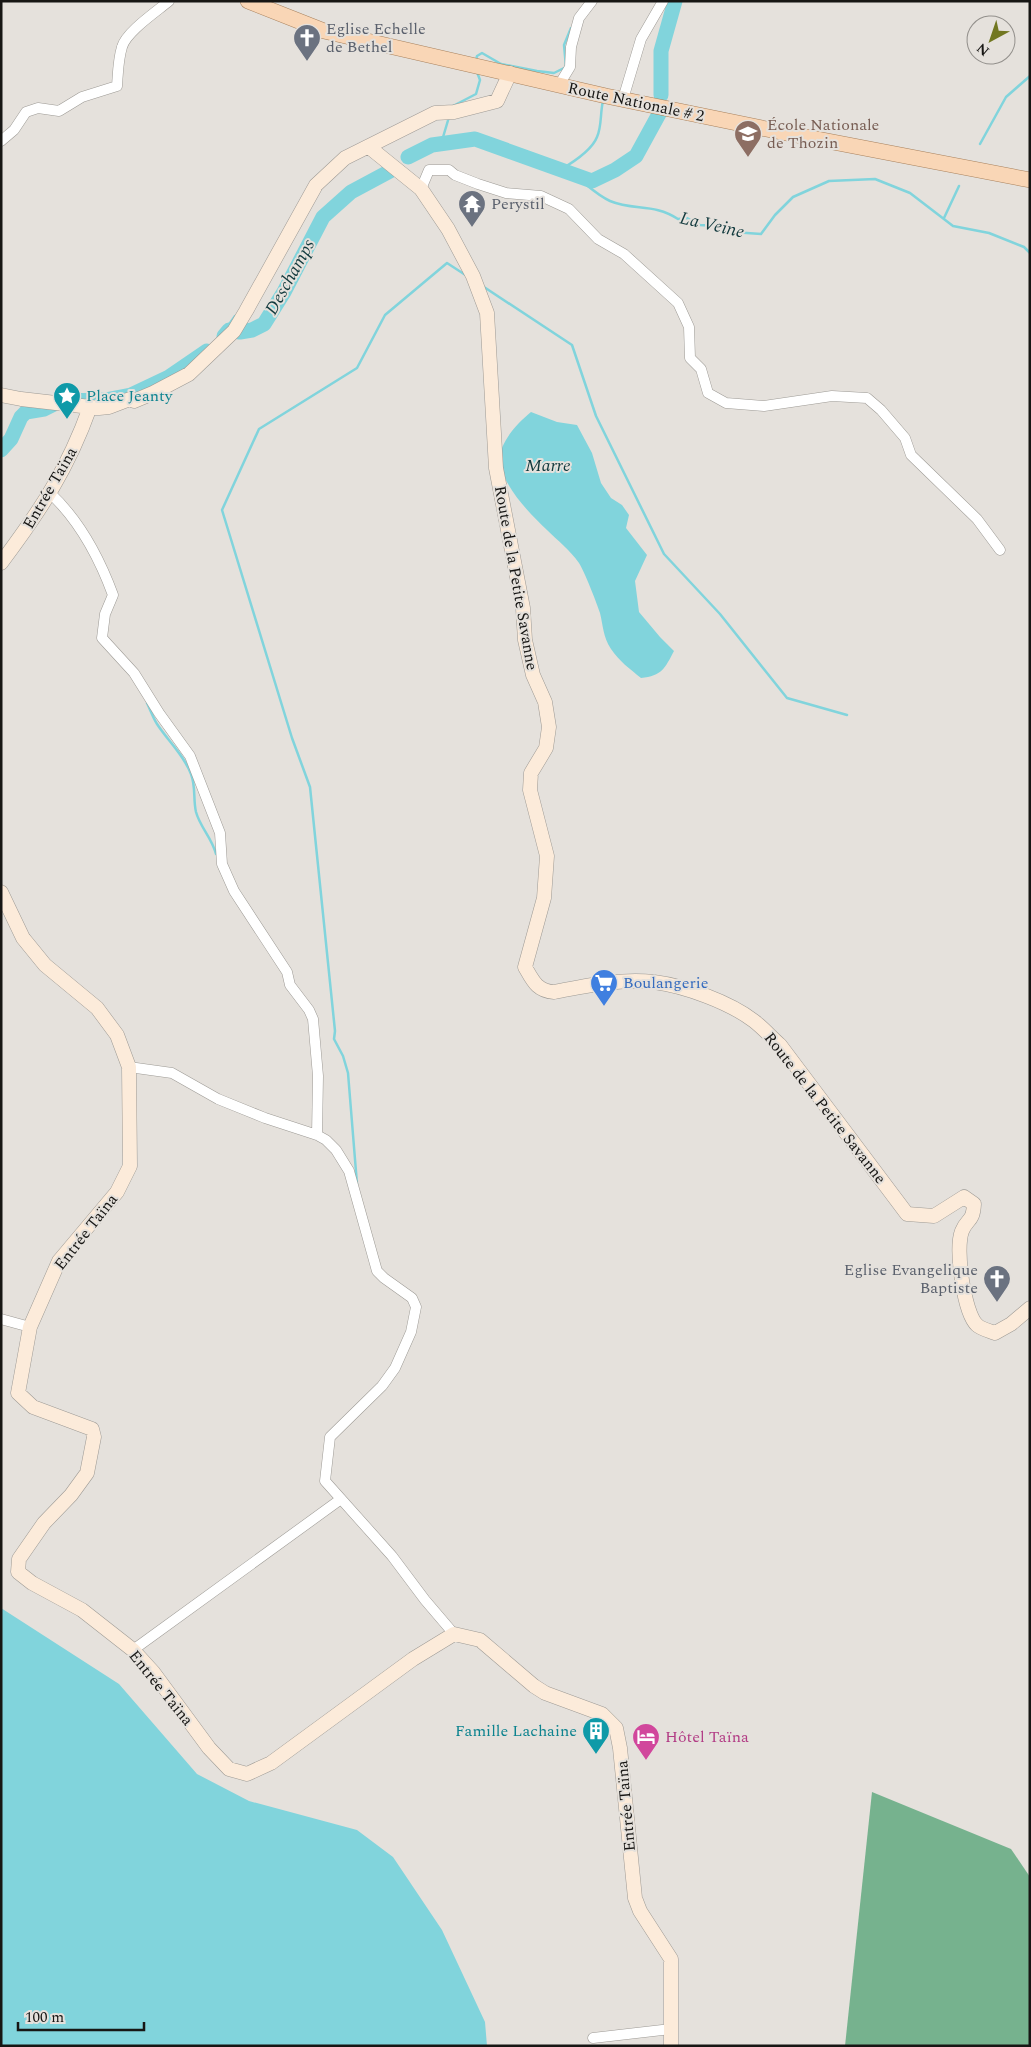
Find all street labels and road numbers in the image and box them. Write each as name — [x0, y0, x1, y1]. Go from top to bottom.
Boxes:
street label: Route Nationale # 2 — [566, 76, 706, 128]
street label: Entrée Taïna — [17, 442, 83, 534]
street label: Route de la Petite Savanne — [488, 484, 544, 672]
street label: Route de la Petite Savanne — [758, 1027, 892, 1189]
street label: Entrée Taïna — [48, 1188, 124, 1275]
street label: Entrée Taïna — [123, 1645, 199, 1731]
street label: Entrée Taïna — [610, 1759, 642, 1853]

